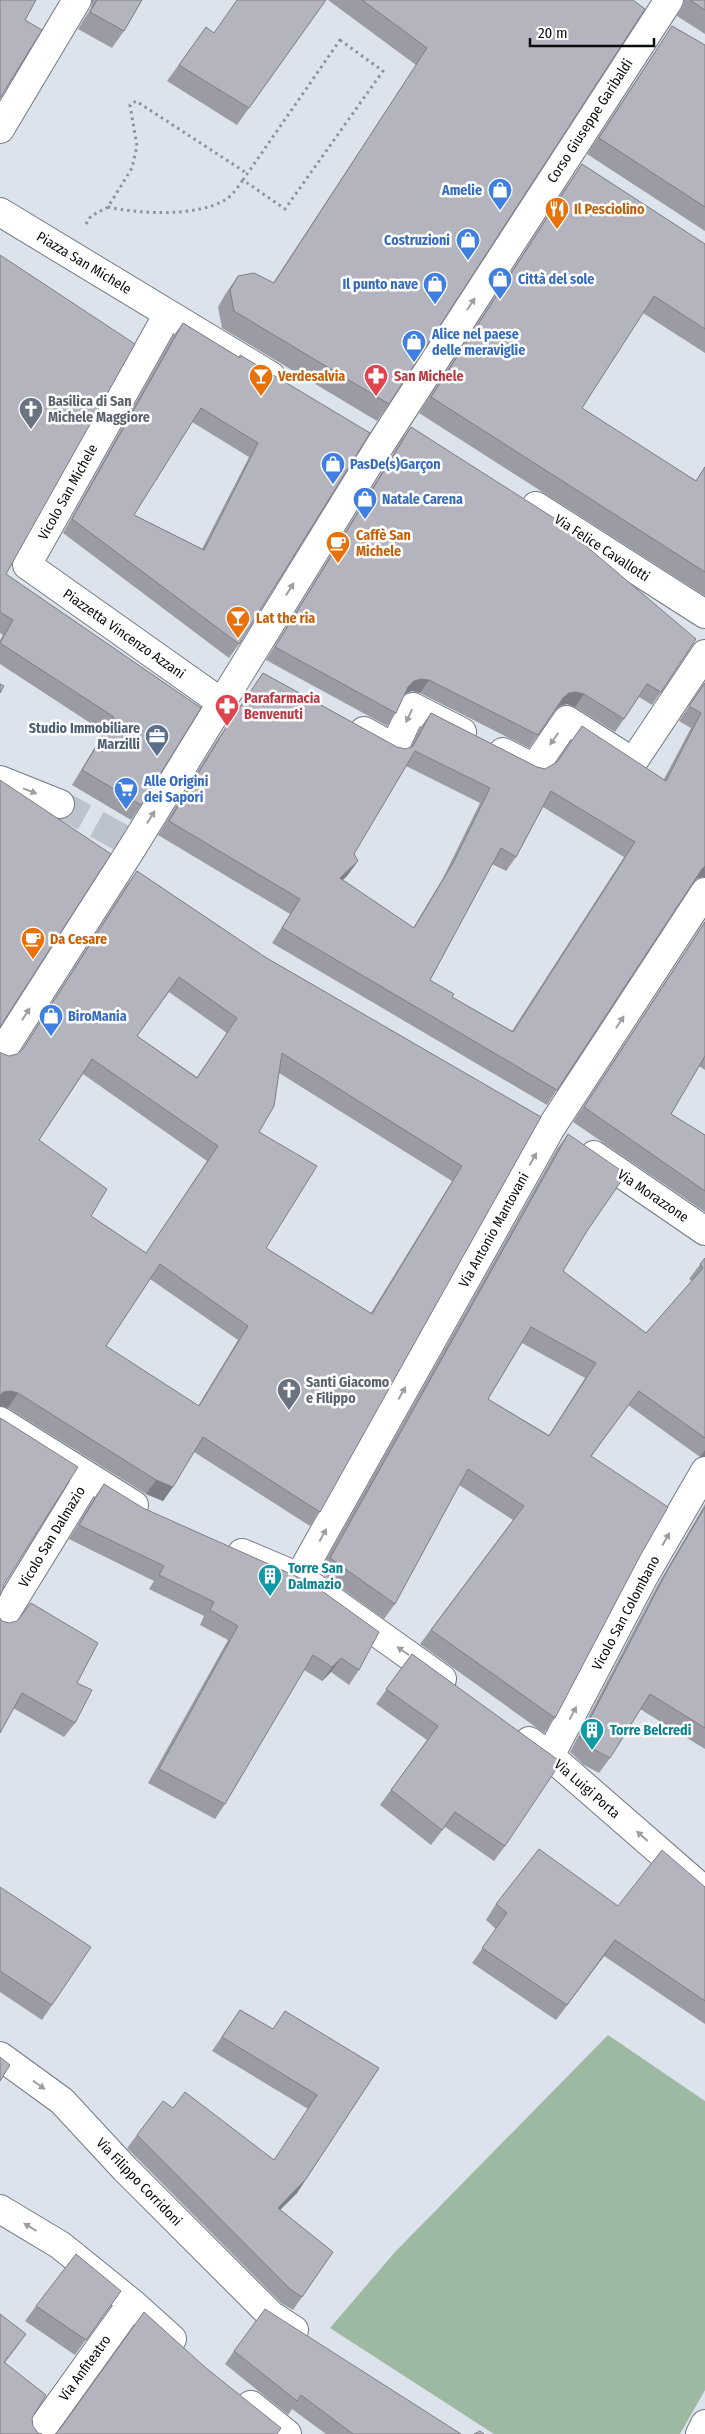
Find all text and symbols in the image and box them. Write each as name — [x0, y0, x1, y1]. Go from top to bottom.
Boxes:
scale bar — [530, 15, 654, 47]
text: 20 m — [538, 24, 568, 42]
street label: Corso Giuseppe Garibaldi — [544, 56, 636, 186]
shop icon: Amelie — [487, 177, 513, 211]
place label: Amelie — [441, 182, 482, 199]
restaurant icon: Il Pesciolino — [544, 196, 570, 230]
place label: Il Pesciolino — [574, 201, 645, 218]
shop icon: Costruzioni — [455, 227, 481, 261]
street label: Piazza San Michele — [34, 228, 135, 298]
place label: Costruzioni — [384, 232, 450, 249]
shop icon: Città del sole — [487, 266, 513, 300]
shop icon: Il punto nave — [422, 271, 448, 305]
place label: Città del sole — [518, 271, 594, 288]
place label: Il punto nave — [343, 276, 418, 293]
one-way arrow — [467, 298, 476, 311]
place label: Alice nel paese delle meraviglie — [431, 326, 525, 359]
shop icon: Alice nel paese delle meraviglie — [401, 329, 427, 363]
bar icon: Verdesalvia — [248, 363, 274, 397]
pharmacy icon: San Michele — [363, 363, 389, 397]
place label: Verdesalvia — [277, 368, 345, 385]
place label: San Michele — [394, 368, 464, 385]
place label: Basilica di San Michele Maggiore — [48, 393, 150, 426]
church icon: Basilica di San Michele Maggiore — [18, 396, 44, 430]
street label: Vicolo San Michele — [35, 441, 101, 543]
shop icon: PasDe(s)Garçon — [320, 451, 346, 485]
place label: PasDe(s)Garçon — [350, 456, 441, 474]
shop icon: Natale Carena — [352, 486, 378, 520]
place label: Natale Carena — [382, 491, 463, 508]
street label: Via Felice Cavallotti — [551, 511, 653, 585]
place label: Caffè San Michele — [356, 527, 411, 560]
cafe icon: Caffè San Michele — [325, 530, 351, 564]
one-way arrow — [286, 582, 295, 596]
street label: Piazzetta Vincenzo Azzani — [60, 585, 188, 683]
bar icon: Lat the ria — [225, 605, 251, 639]
place label: Lat the ria — [256, 610, 315, 627]
place label: Parafarmacia Benvenuti — [244, 690, 320, 723]
pharmacy icon: Parafarmacia Benvenuti — [214, 693, 240, 727]
one-way arrow — [404, 709, 412, 723]
place label: Studio Immobiliare Marzilli — [29, 720, 140, 753]
office icon: Studio Immobiliare Marzilli — [144, 723, 170, 757]
one-way arrow — [549, 732, 559, 746]
place label: Alle Origini dei Sapori — [143, 773, 209, 806]
supermarket icon: Alle Origini dei Sapori — [113, 776, 139, 810]
one-way arrow — [23, 788, 38, 796]
one-way arrow — [147, 811, 156, 824]
cafe icon: Da Cesare — [20, 926, 46, 960]
place label: Da Cesare — [50, 931, 107, 948]
shop icon: BiroMania — [38, 1003, 64, 1037]
one-way arrow — [22, 1007, 31, 1020]
place label: BiroMania — [68, 1008, 127, 1025]
one-way arrow — [615, 1015, 625, 1029]
one-way arrow — [529, 1152, 537, 1167]
street label: Via Morazzone — [614, 1166, 692, 1226]
street label: Via Antonio Mantovani — [455, 1170, 533, 1290]
place label: Santi Giacomo e Filippo — [306, 1374, 390, 1407]
church icon: Santi Giacomo e Filippo — [276, 1377, 302, 1411]
one-way arrow — [398, 1386, 407, 1400]
street label: Vicolo San Dalmazio — [15, 1483, 89, 1591]
one-way arrow — [319, 1527, 327, 1542]
one-way arrow — [661, 1532, 670, 1545]
street label: Vicolo San Colombano — [589, 1553, 663, 1673]
place label: Torre San Dalmazio — [288, 1560, 343, 1593]
building icon: Torre San Dalmazio — [257, 1563, 283, 1597]
one-way arrow — [396, 1646, 410, 1656]
one-way arrow — [568, 1706, 577, 1719]
building icon: Torre Belcredi — [579, 1717, 605, 1751]
place label: Torre Belcredi — [610, 1722, 692, 1739]
street label: Via Luigi Porta — [551, 1756, 623, 1822]
one-way arrow — [636, 1831, 648, 1842]
one-way arrow — [32, 2080, 46, 2090]
street label: Via Filippo Corridoni — [93, 2134, 185, 2230]
one-way arrow — [23, 2223, 36, 2232]
street label: Via Anfiteatro — [55, 2332, 115, 2404]

